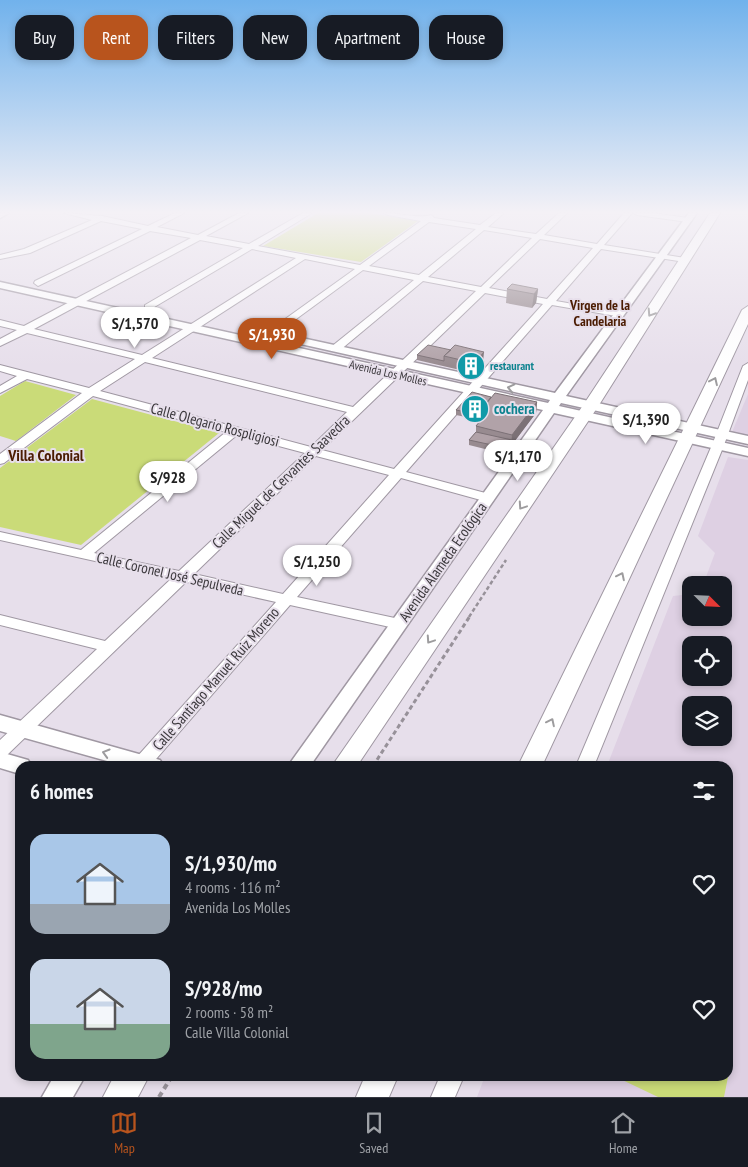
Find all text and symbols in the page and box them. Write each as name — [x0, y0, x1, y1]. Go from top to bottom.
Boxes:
chip: Buy — [15, 15, 74, 60]
chip: Rent — [84, 15, 148, 60]
chip: Filters — [158, 15, 233, 60]
chip: New — [243, 15, 307, 60]
chip: Apartment — [317, 15, 419, 60]
chip: House — [429, 15, 503, 60]
district label: Virgen de la Candelaria — [569, 296, 630, 330]
pin: S/1,570 — [89, 306, 181, 349]
one-way arrow — [648, 307, 657, 316]
text: S/1,570 — [112, 313, 158, 333]
pin: S/1,930 — [226, 318, 318, 360]
text: S/1,930 — [249, 324, 295, 344]
building icon: restaurant — [456, 351, 486, 381]
street label: Avenida Los Molles — [348, 356, 428, 389]
place label: restaurant — [490, 358, 535, 373]
one-way arrow — [708, 378, 718, 387]
one-way arrow — [506, 383, 515, 394]
building icon: cochera — [460, 394, 490, 424]
street label: Calle Olegario Rospligiosi — [149, 398, 282, 451]
place label: cochera — [494, 399, 535, 418]
pin: S/1,390 — [600, 402, 692, 445]
text: S/1,390 — [623, 409, 669, 429]
street label: Calle Miguel de Cervantes Saavedra — [208, 411, 354, 552]
pin: S/1,170 — [472, 440, 564, 482]
district label: Villa Colonial — [7, 445, 84, 465]
text: S/1,170 — [495, 446, 541, 466]
pin: S/928 — [133, 460, 203, 503]
text: S/928 — [150, 467, 186, 487]
street label: Avenida Alameda Ecológica — [394, 499, 491, 625]
one-way arrow — [518, 501, 528, 510]
pin: S/1,250 — [271, 544, 363, 587]
street label: Calle Coronel José Sepulveda — [95, 547, 245, 600]
text: S/1,250 — [294, 551, 340, 571]
one-way arrow — [615, 572, 625, 581]
north arrow — [682, 576, 732, 626]
map controls — [682, 576, 732, 746]
street label: Calle Santiago Manuel Ruiz Moreno — [148, 603, 283, 754]
one-way arrow — [427, 635, 436, 644]
button: locate — [682, 636, 732, 686]
button: layers — [682, 696, 732, 746]
one-way arrow — [545, 718, 556, 727]
one-way arrow — [102, 748, 111, 759]
icon: filters — [690, 777, 718, 805]
text: 6 homes — [30, 778, 93, 805]
text: S/1,930/mo — [185, 850, 277, 877]
icon: home — [70, 854, 130, 914]
icon: heart — [690, 870, 718, 898]
text: 4 rooms · 116 m² — [185, 877, 281, 897]
text: Avenida Los Molles — [185, 897, 290, 917]
text: S/928/mo — [185, 975, 262, 1002]
icon: home — [70, 979, 130, 1039]
icon: heart — [690, 995, 718, 1023]
text: 2 rooms · 58 m² — [185, 1002, 273, 1022]
text: Calle Villa Colonial — [185, 1022, 289, 1042]
tab: Map — [110, 1109, 138, 1157]
tab: Saved — [359, 1109, 388, 1157]
tab: Home — [609, 1109, 638, 1157]

